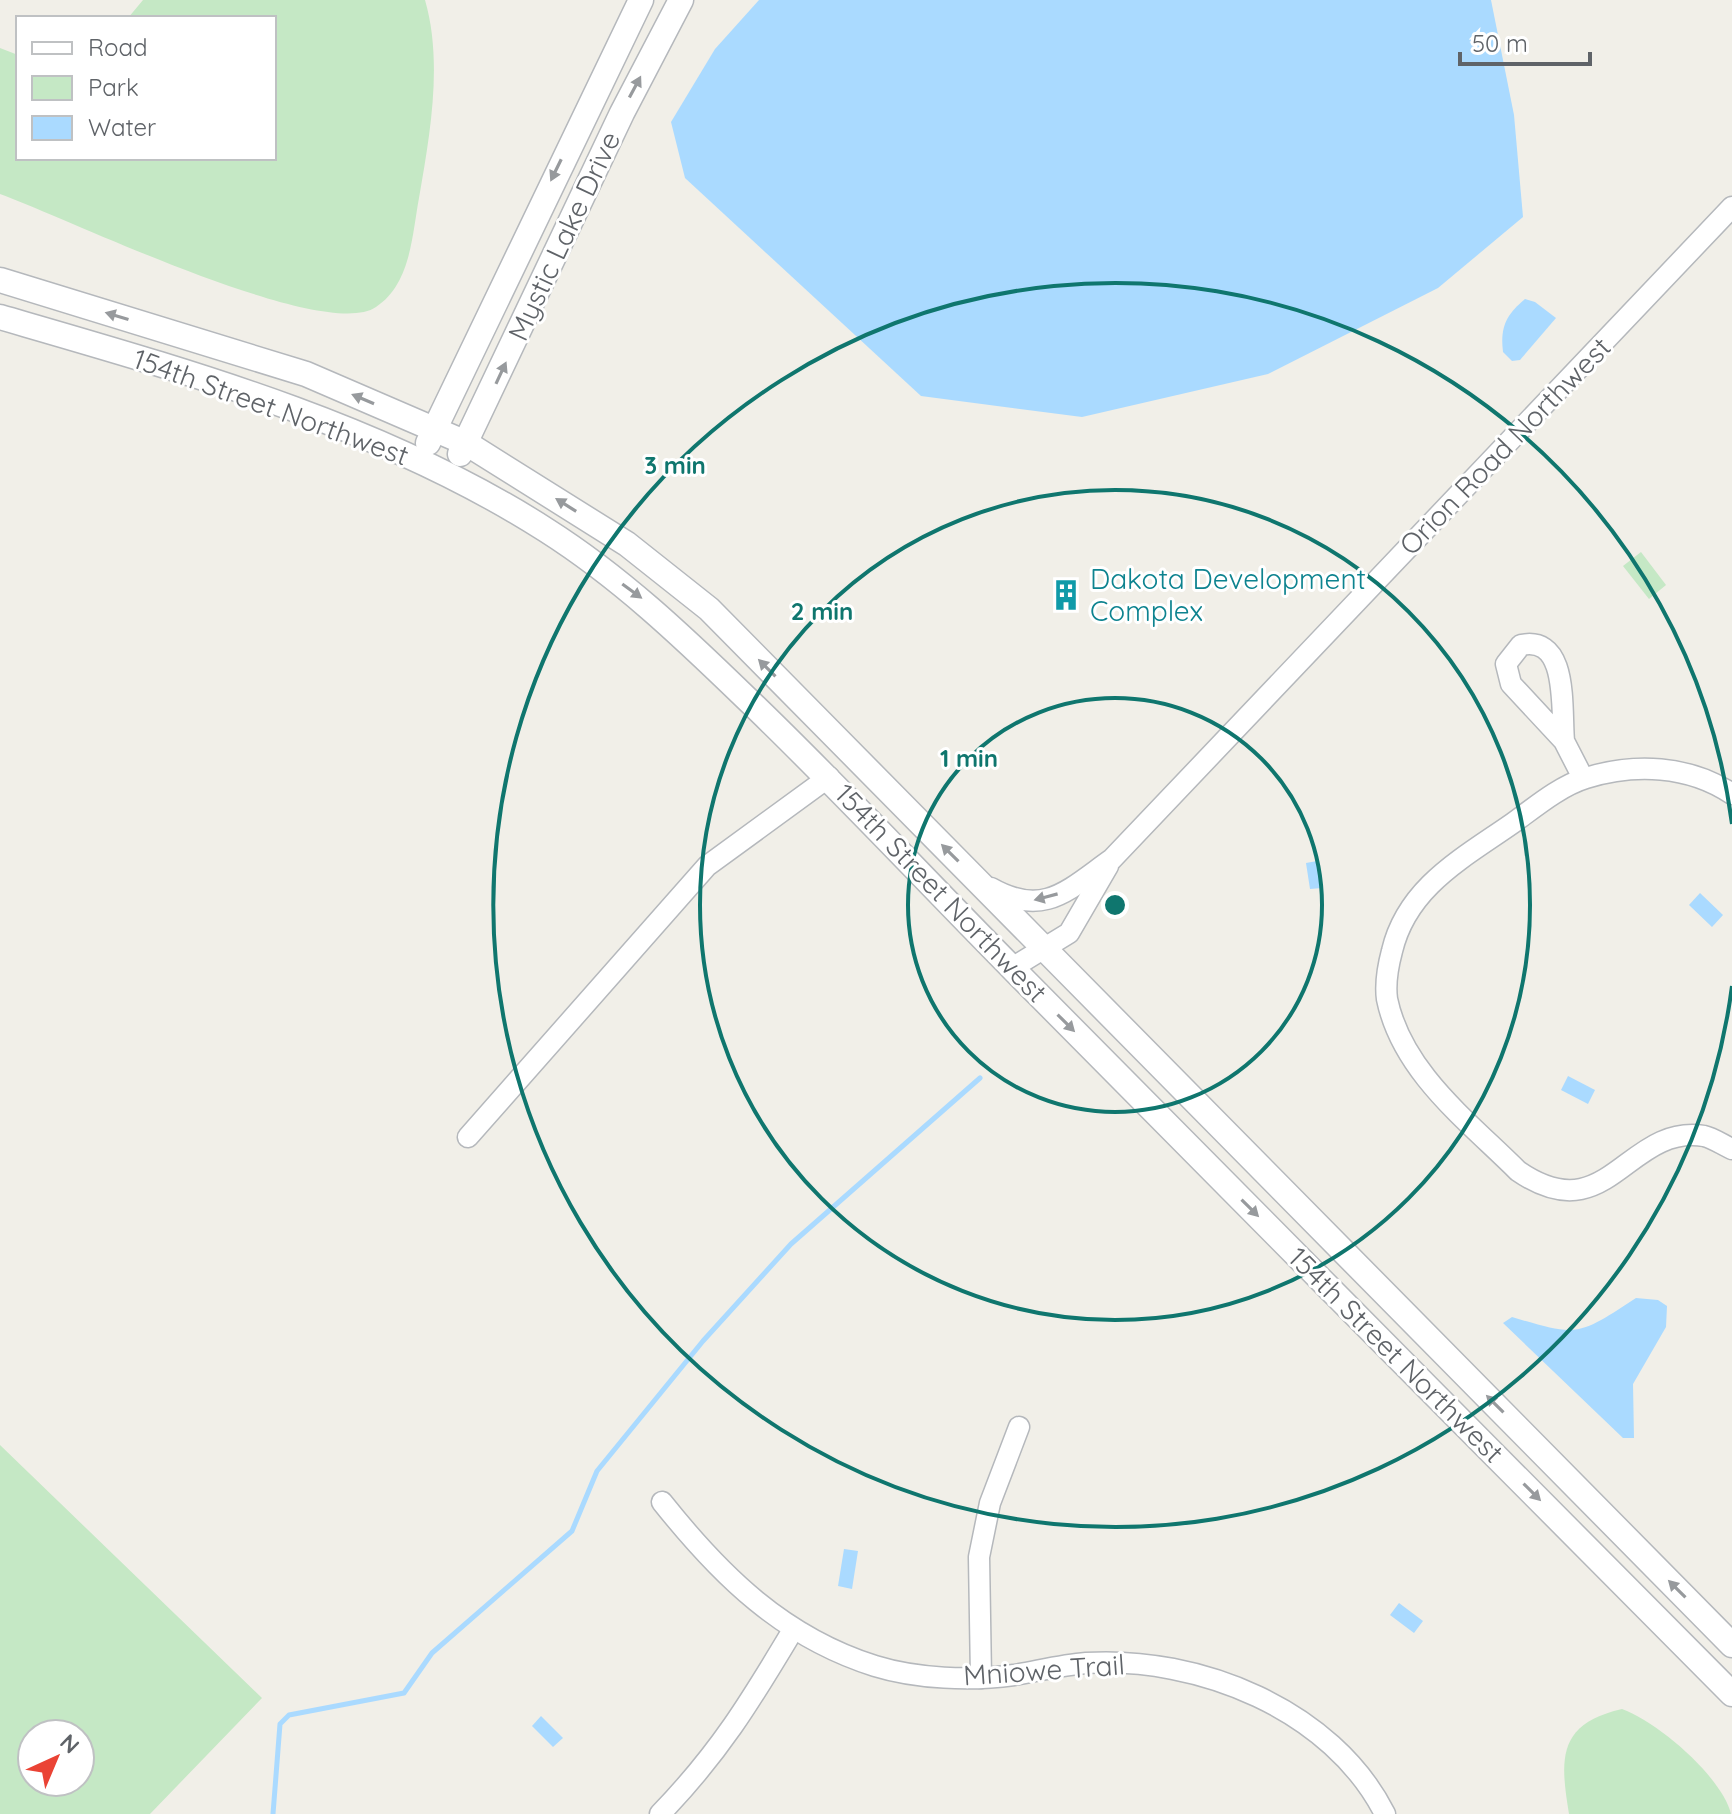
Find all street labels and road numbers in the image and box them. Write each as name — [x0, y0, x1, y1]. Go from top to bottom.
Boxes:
street label: Mystic Lake Drive — [500, 126, 627, 346]
street label: Orion Road Northwest — [1392, 330, 1618, 562]
street label: 154th Street Northwest — [129, 340, 414, 473]
street label: 154th Street Northwest — [828, 776, 1055, 1009]
street label: 154th Street Northwest — [1281, 1240, 1511, 1470]
street label: Mniowe Trail — [962, 1646, 1126, 1693]

